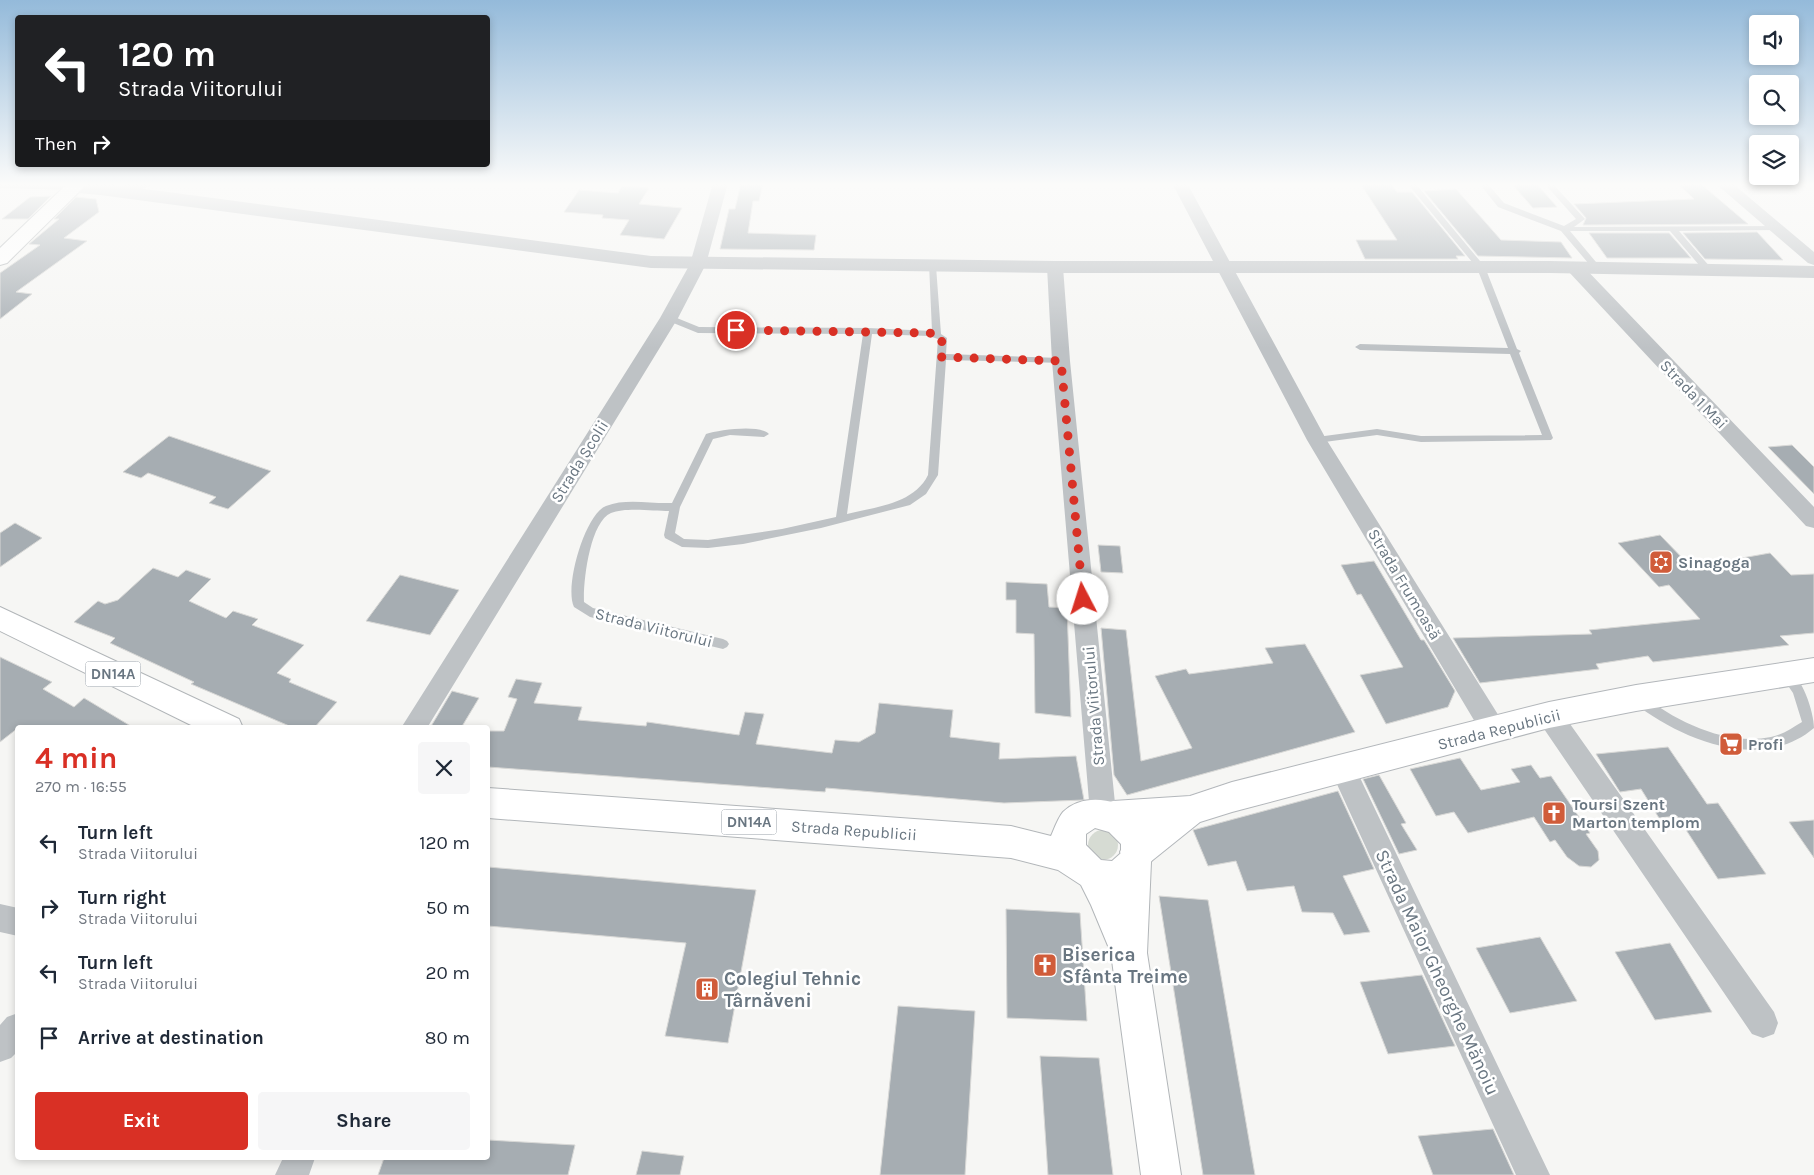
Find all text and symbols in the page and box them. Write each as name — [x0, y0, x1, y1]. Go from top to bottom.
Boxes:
map controls — [1749, 15, 1799, 185]
button: sound — [1749, 15, 1799, 65]
text: 120 m — [118, 34, 216, 75]
icon: left — [35, 35, 100, 100]
button: search — [1749, 75, 1799, 125]
text: Strada Viitorului — [118, 76, 283, 102]
icon: right — [87, 130, 115, 158]
text: Then — [35, 133, 77, 155]
button: layers — [1749, 135, 1799, 185]
pin — [715, 309, 757, 351]
icon: arrive — [722, 316, 750, 344]
street label: Strada 1 Mai — [1656, 356, 1731, 433]
street label: Strada Școlii — [547, 417, 612, 506]
street label: Strada Frumoasă — [1364, 525, 1445, 643]
synagogue icon: Sinagoga — [1648, 549, 1674, 575]
place label: Sinagoga — [1678, 553, 1750, 572]
position arrow — [1056, 572, 1108, 624]
street label: Strada Viitorului — [593, 604, 714, 651]
street label: Strada Viitorului — [1079, 645, 1108, 767]
road number: DN14A — [86, 662, 140, 686]
street label: Strada Republicii — [1436, 705, 1563, 754]
supermarket icon: Profi — [1718, 731, 1744, 757]
place label: Profi — [1748, 735, 1784, 754]
text: 4 min — [35, 740, 117, 776]
button: close — [418, 742, 470, 794]
text: 270 m · 16:55 — [35, 777, 127, 796]
place label: Toursi Szent Marton templom — [1572, 795, 1700, 832]
church icon: Toursi Szent Marton templom — [1541, 800, 1567, 826]
road number: DN14A — [722, 810, 776, 834]
street label: Strada Republicii — [790, 817, 917, 844]
text: Turn left — [78, 822, 153, 844]
icon: left — [35, 829, 63, 857]
text: 120 m — [419, 832, 470, 854]
text: Strada Viitorului — [78, 844, 198, 863]
street label: Strada Maior Gheorghe Mănoiu — [1370, 846, 1504, 1099]
text: Turn right — [78, 887, 167, 909]
icon: right — [35, 894, 63, 922]
text: 50 m — [426, 897, 470, 919]
text: Strada Viitorului — [78, 909, 198, 928]
place label: Biserica Sfânta Treime — [1062, 944, 1188, 988]
text: Turn left — [78, 952, 153, 974]
church icon: Biserica Sfânta Treime — [1032, 952, 1058, 978]
icon: left — [35, 959, 63, 987]
text: 20 m — [425, 962, 470, 984]
place label: Colegiul Tehnic Târnăveni — [724, 968, 861, 1012]
text: Strada Viitorului — [78, 974, 198, 993]
building icon: Colegiul Tehnic Târnăveni — [694, 976, 720, 1002]
icon: arrive — [35, 1024, 63, 1052]
text: Arrive at destination — [78, 1027, 264, 1049]
text: 80 m — [425, 1027, 470, 1049]
button: Exit — [35, 1092, 248, 1150]
button: Share — [258, 1092, 470, 1150]

